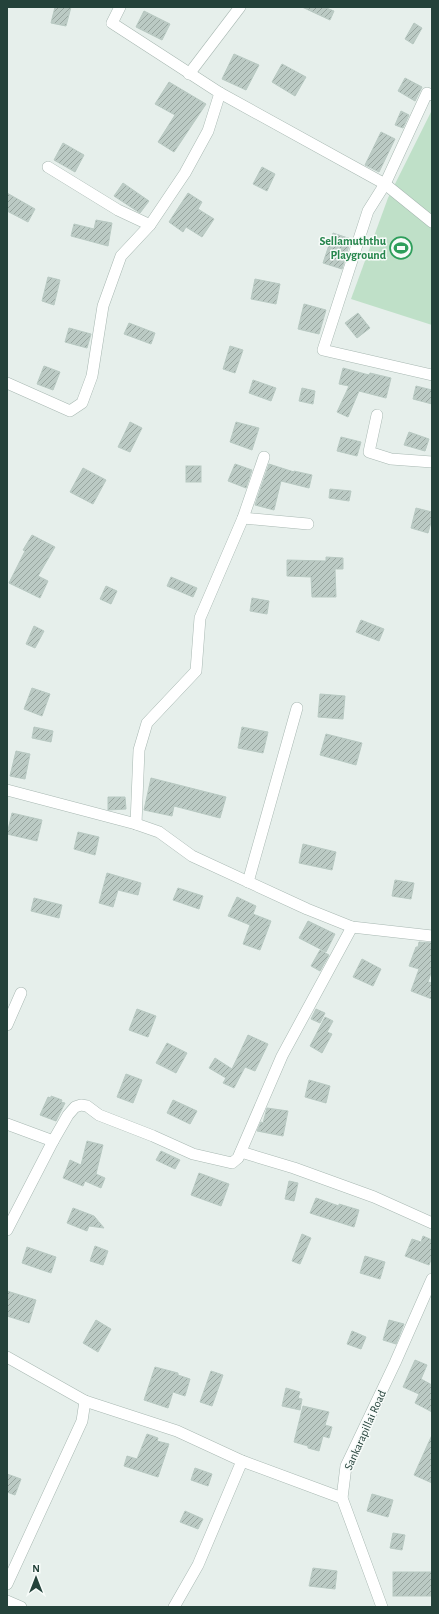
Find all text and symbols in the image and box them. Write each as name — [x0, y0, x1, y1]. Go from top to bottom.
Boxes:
place label: Sellamuththu Playground — [319, 235, 387, 262]
sports icon: Sellamuththu Playground — [388, 235, 414, 261]
street label: Sankarapillai Road — [342, 1388, 388, 1472]
north arrow — [16, 1558, 56, 1598]
text: N — [32, 1563, 40, 1574]

